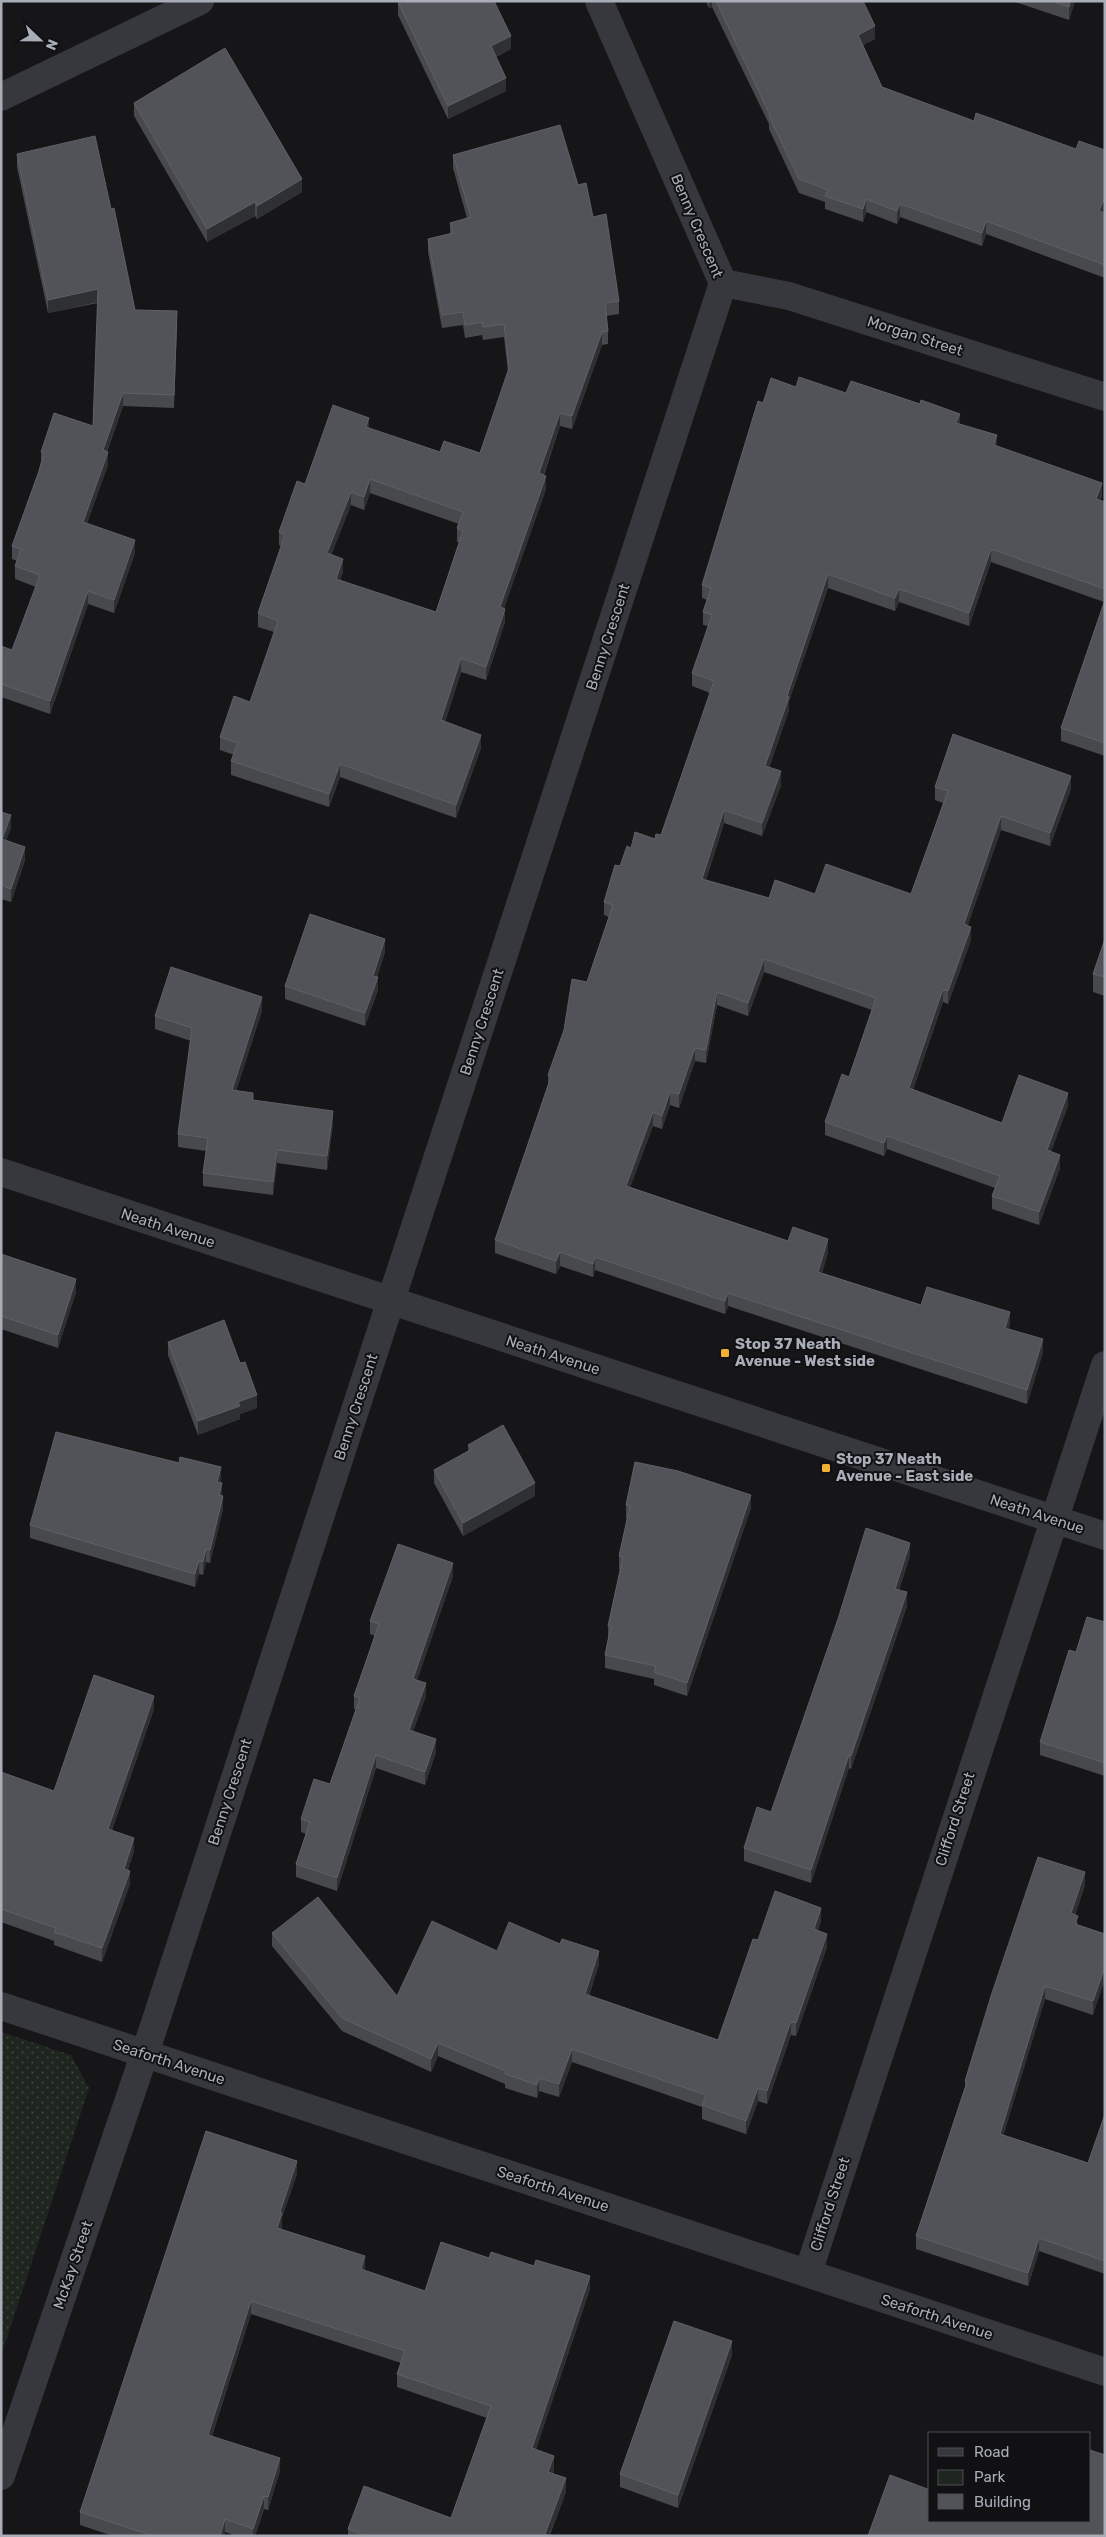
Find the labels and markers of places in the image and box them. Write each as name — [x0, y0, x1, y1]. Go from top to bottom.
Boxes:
place label: Stop 37 Neath Avenue - West side — [735, 1335, 875, 1370]
marker: Stop 37 Neath Avenue - West side — [719, 1347, 731, 1359]
place label: Stop 37 Neath Avenue - East side — [836, 1450, 973, 1485]
marker: Stop 37 Neath Avenue - East side — [820, 1462, 832, 1474]

